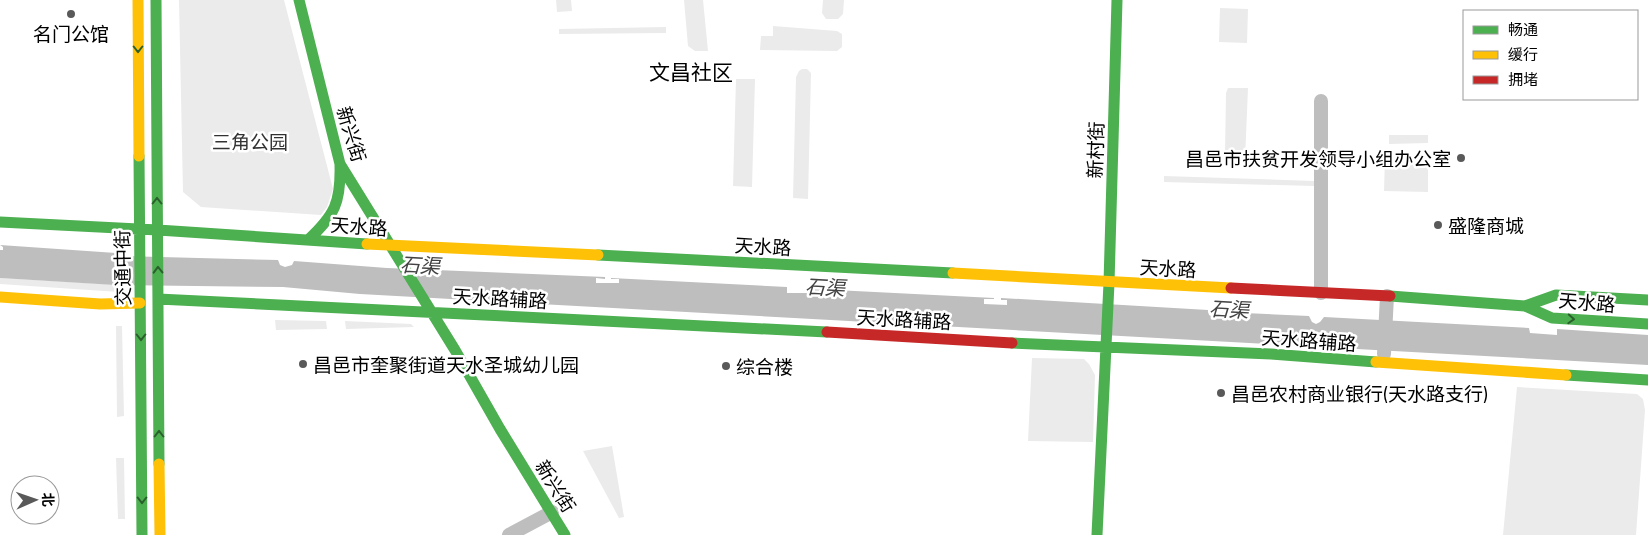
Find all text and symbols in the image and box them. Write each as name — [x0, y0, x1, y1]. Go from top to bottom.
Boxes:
marker: 名门公馆 — [65, 8, 77, 20]
legend — [1463, 10, 1638, 100]
text: 畅通 — [1508, 18, 1538, 41]
place label: 名门公馆 — [33, 19, 109, 48]
text: 缓行 — [1508, 43, 1538, 66]
one-way arrow — [133, 45, 143, 53]
district label: 文昌社区 — [649, 56, 733, 88]
text: 拥堵 — [1508, 68, 1538, 91]
street label: 新兴街 — [330, 102, 374, 166]
street label: 新村街 — [1080, 121, 1110, 179]
park label: 三角公园 — [212, 127, 288, 156]
place label: 昌邑市扶贫开发领导小组办公室 — [1185, 144, 1451, 173]
marker: 昌邑市扶贫开发领导小组办公室 — [1455, 152, 1467, 164]
one-way arrow — [152, 197, 162, 205]
street label: 天水路 — [330, 210, 388, 242]
place label: 盛隆商城 — [1448, 211, 1524, 240]
marker: 盛隆商城 — [1432, 219, 1444, 231]
street label: 交通中街 — [107, 230, 137, 306]
street label: 天水路 — [734, 230, 792, 262]
water label: 石渠 — [399, 248, 444, 282]
street label: 天水路 — [1139, 252, 1197, 284]
one-way arrow — [153, 265, 163, 273]
water label: 石渠 — [804, 270, 849, 304]
street label: 天水路辅路 — [452, 281, 548, 315]
street label: 天水路 — [1557, 285, 1617, 319]
water label: 石渠 — [1208, 292, 1253, 326]
street label: 天水路辅路 — [856, 302, 952, 336]
one-way arrow — [1567, 313, 1575, 324]
street label: 天水路辅路 — [1261, 322, 1357, 358]
one-way arrow — [135, 333, 146, 341]
place label: 昌邑市奎聚街道天水圣城幼儿园 — [313, 350, 579, 379]
place label: 综合楼 — [736, 352, 793, 381]
marker: 昌邑市奎聚街道天水圣城幼儿园 — [297, 358, 309, 370]
marker: 综合楼 — [720, 360, 732, 372]
place label: 昌邑农村商业银行(天水路支行) — [1231, 379, 1488, 408]
marker: 昌邑农村商业银行(天水路支行) — [1215, 387, 1227, 399]
one-way arrow — [154, 430, 164, 438]
street label: 新兴街 — [529, 454, 583, 518]
north arrow — [10, 475, 60, 525]
text: 北 — [38, 492, 59, 507]
one-way arrow — [137, 496, 147, 504]

